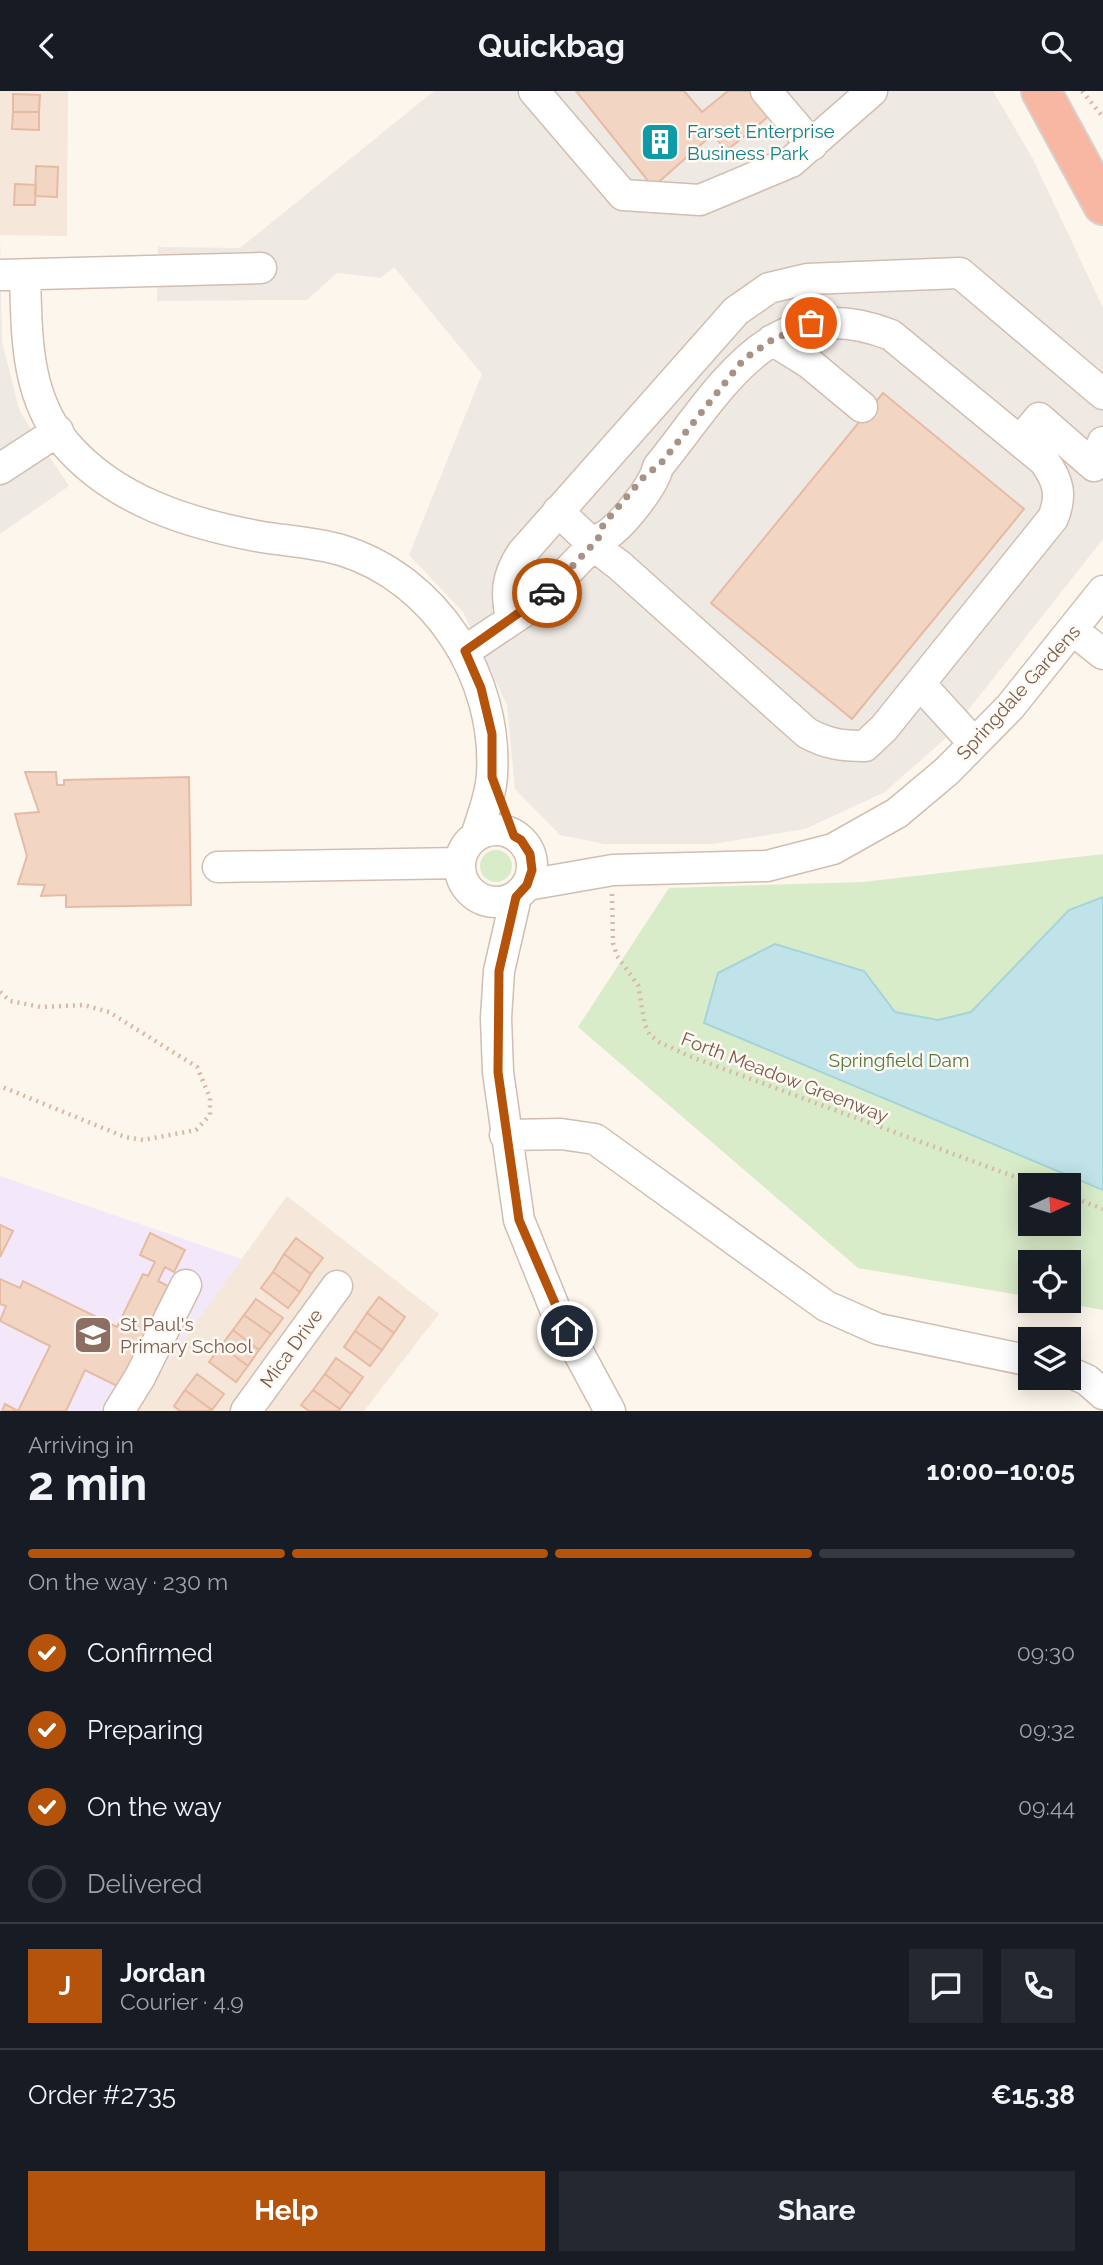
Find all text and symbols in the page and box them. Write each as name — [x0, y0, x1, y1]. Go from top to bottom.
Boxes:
icon: back — [28, 27, 66, 65]
text: Quickbag — [478, 27, 625, 64]
icon: search — [1037, 27, 1075, 65]
place label: Farset Enterprise Business Park — [687, 120, 835, 164]
building icon: Farset Enterprise Business Park — [639, 121, 681, 163]
pin — [781, 293, 841, 353]
icon: bag — [792, 304, 830, 342]
courier — [512, 558, 582, 628]
icon: car — [528, 574, 566, 612]
street label: Springdale Gardens — [952, 620, 1084, 764]
street label: Forth Meadow Greenway — [678, 1027, 892, 1127]
park label: Springfield Dam — [829, 1049, 969, 1071]
north arrow — [1018, 1173, 1082, 1235]
map controls — [1018, 1173, 1081, 1390]
button: locate — [1018, 1250, 1081, 1313]
pin — [537, 1301, 597, 1361]
street label: Mica Drive — [255, 1304, 327, 1392]
icon: home — [548, 1312, 586, 1350]
place label: St Paul's Primary School — [120, 1313, 253, 1357]
school or university icon: St Paul's Primary School — [72, 1314, 114, 1356]
button: layers — [1018, 1327, 1081, 1390]
text: Arriving in — [28, 1431, 134, 1458]
text: 10:00–10:05 — [927, 1456, 1075, 1486]
text: 2 min — [28, 1457, 147, 1511]
text: On the way · 230 m — [28, 1568, 228, 1595]
icon: check — [28, 1634, 66, 1672]
text: Confirmed — [87, 1638, 213, 1668]
text: 09:30 — [1017, 1639, 1075, 1666]
icon: check — [28, 1711, 66, 1749]
text: Preparing — [87, 1715, 203, 1745]
text: 09:32 — [1019, 1716, 1075, 1743]
icon: check — [28, 1788, 66, 1826]
text: On the way — [87, 1792, 222, 1822]
text: 09:44 — [1018, 1793, 1075, 1820]
text: Delivered — [87, 1869, 202, 1899]
button: chat — [909, 1949, 983, 2023]
button: phone — [1001, 1949, 1075, 2023]
text: Jordan — [120, 1958, 206, 1988]
text: J — [59, 1971, 71, 2001]
text: Courier · 4.9 — [120, 1988, 244, 2015]
text: Order #2735 — [28, 2080, 176, 2110]
text: €15.38 — [991, 2080, 1075, 2110]
button: Help — [28, 2171, 545, 2251]
button: Share — [559, 2171, 1075, 2251]

